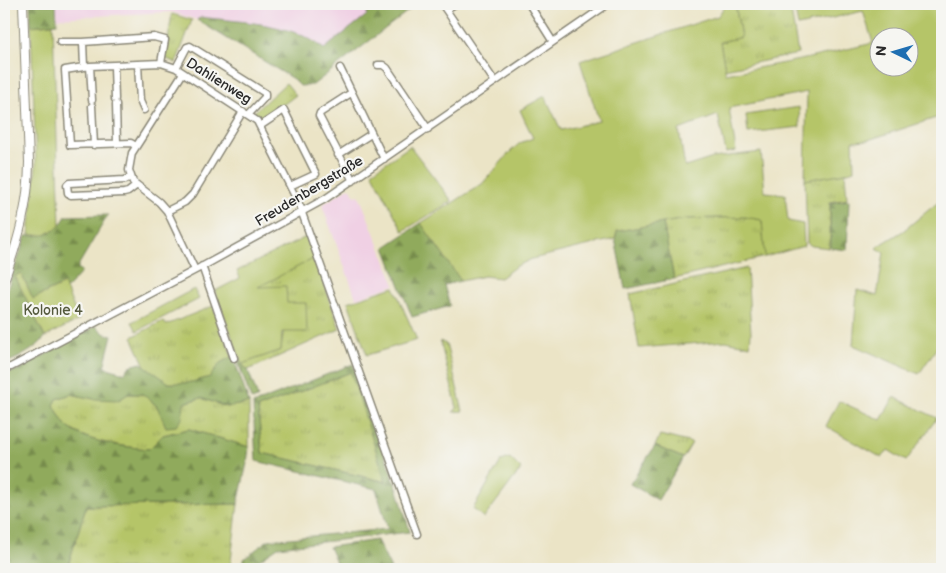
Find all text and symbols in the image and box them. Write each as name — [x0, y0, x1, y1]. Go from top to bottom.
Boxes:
north arrow — [868, 28, 918, 78]
text: N — [873, 45, 890, 57]
street label: Dahlienweg — [183, 54, 255, 108]
street label: Freudenbergstraße — [252, 152, 366, 230]
park label: Kolonie 4 — [23, 302, 83, 319]

